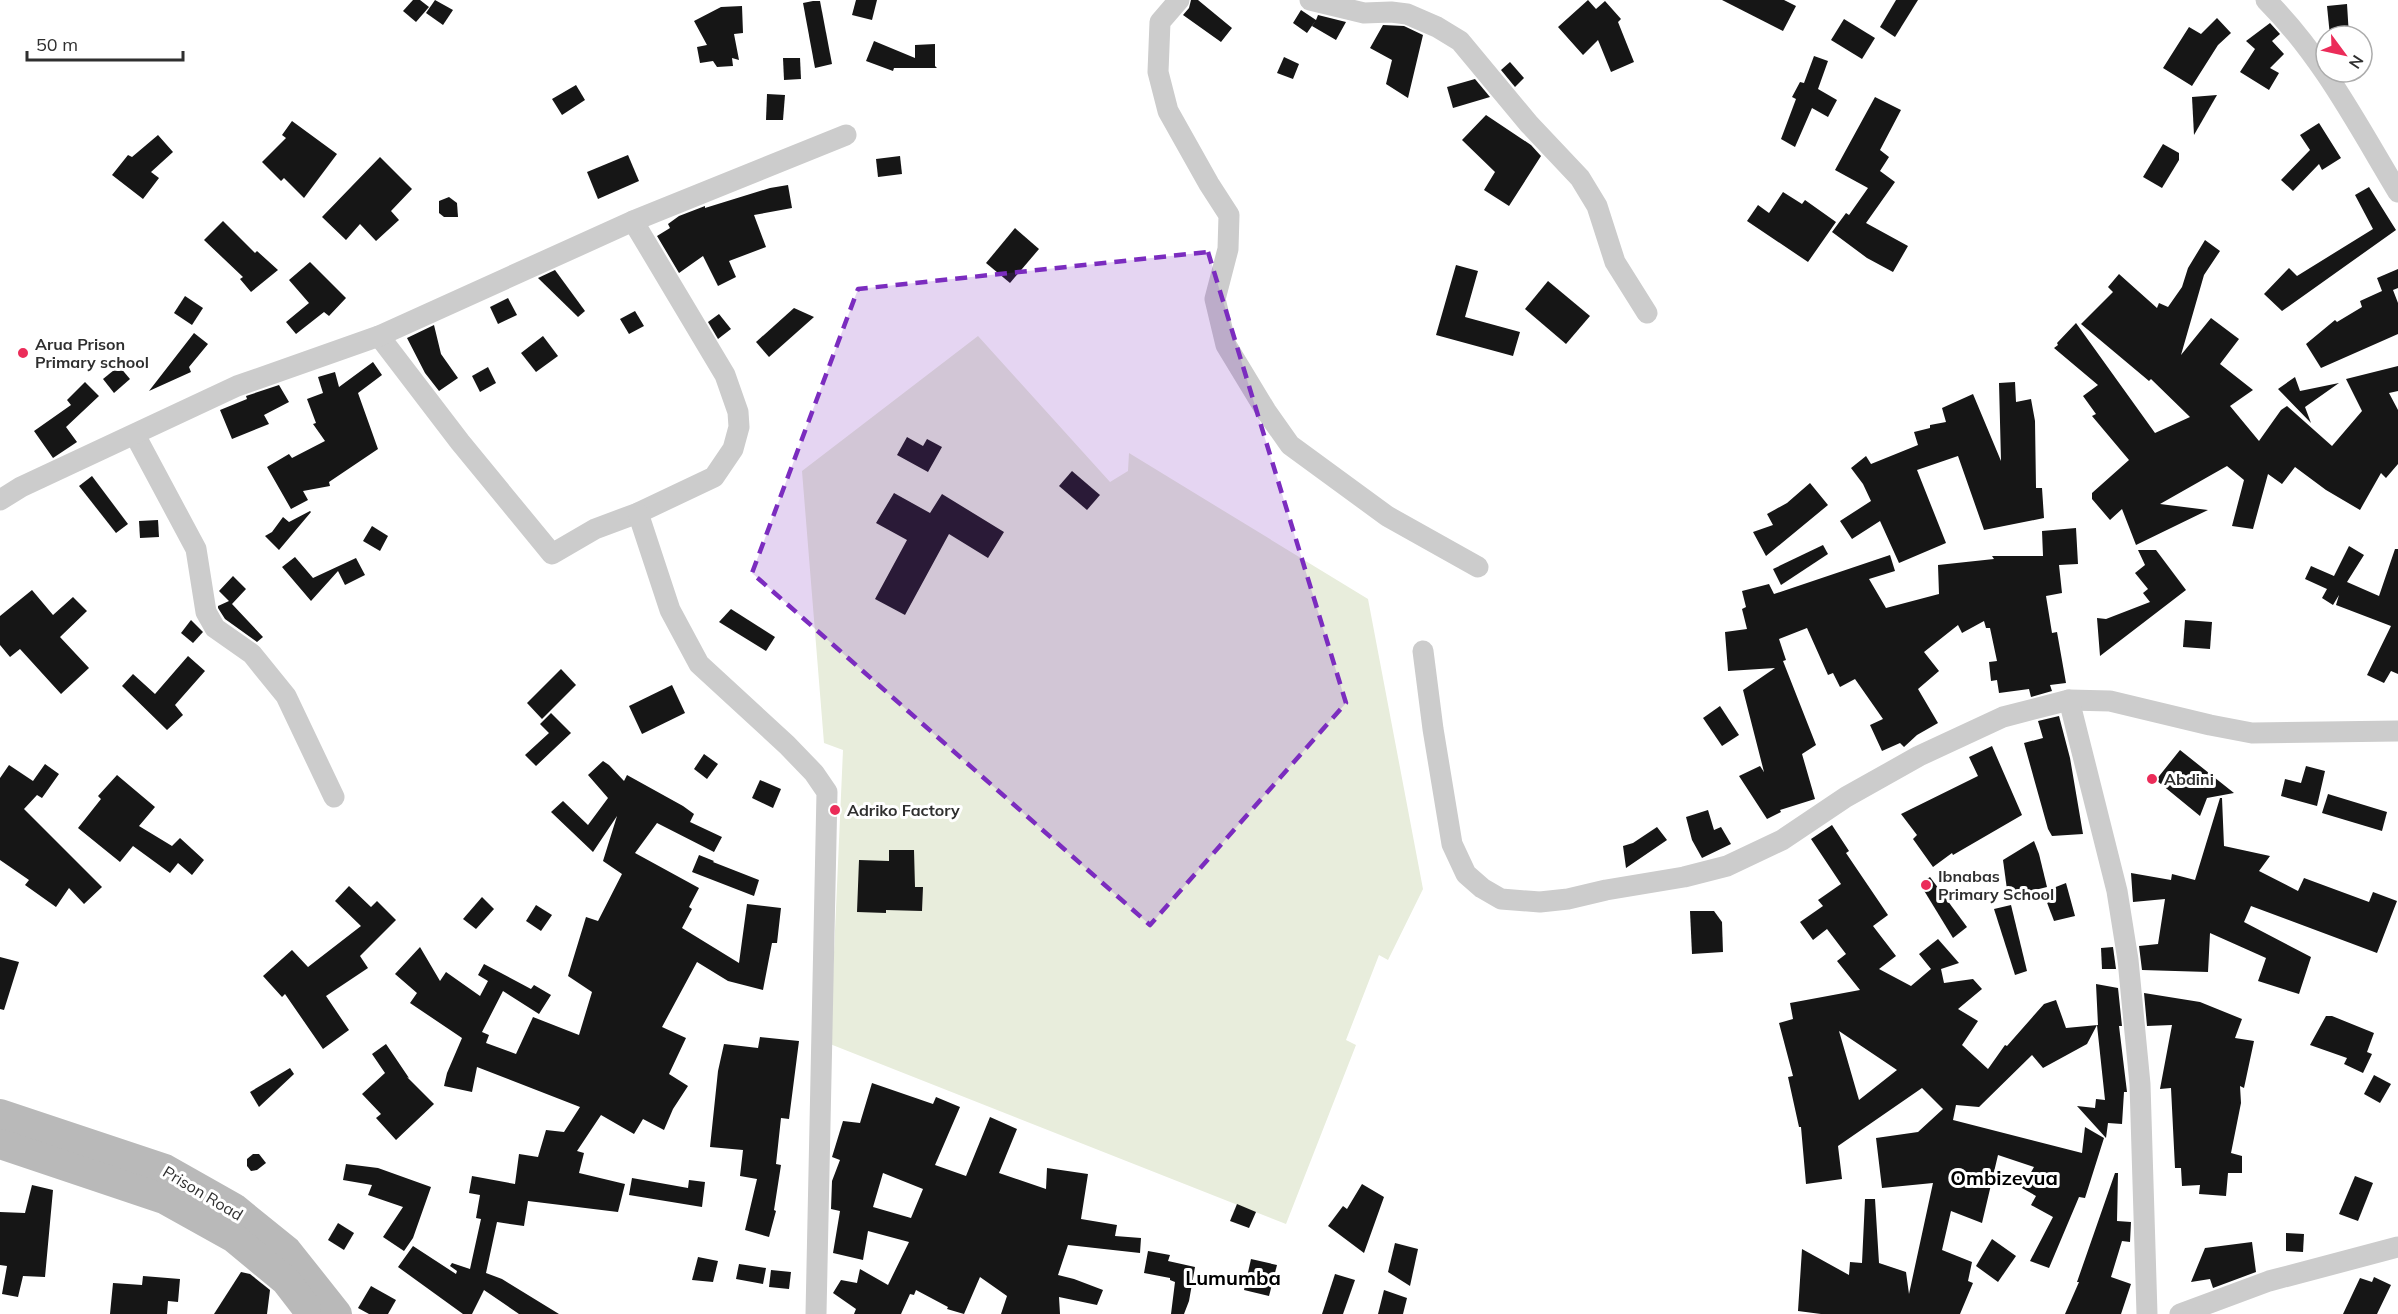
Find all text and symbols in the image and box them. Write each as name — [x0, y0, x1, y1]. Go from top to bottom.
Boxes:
scale bar — [27, 24, 183, 62]
north arrow — [2314, 24, 2374, 84]
text: 50 m — [36, 33, 78, 56]
text: N — [2345, 52, 2368, 73]
place label: Arua Prison Primary school — [35, 334, 149, 372]
marker: Arua Prison Primary school — [16, 346, 30, 360]
place label: Abdini — [2164, 769, 2214, 789]
marker: Abdini — [2145, 772, 2159, 786]
place label: Adriko Factory — [847, 800, 960, 820]
marker: Adriko Factory — [828, 803, 842, 817]
place label: Ibnabas Primary School — [1938, 866, 2054, 904]
marker: Ibnabas Primary School — [1919, 878, 1933, 892]
street label: Prison Road — [159, 1161, 247, 1225]
district label: Ombizevua — [1950, 1165, 2058, 1190]
district label: Lumumba — [1185, 1265, 1281, 1290]

